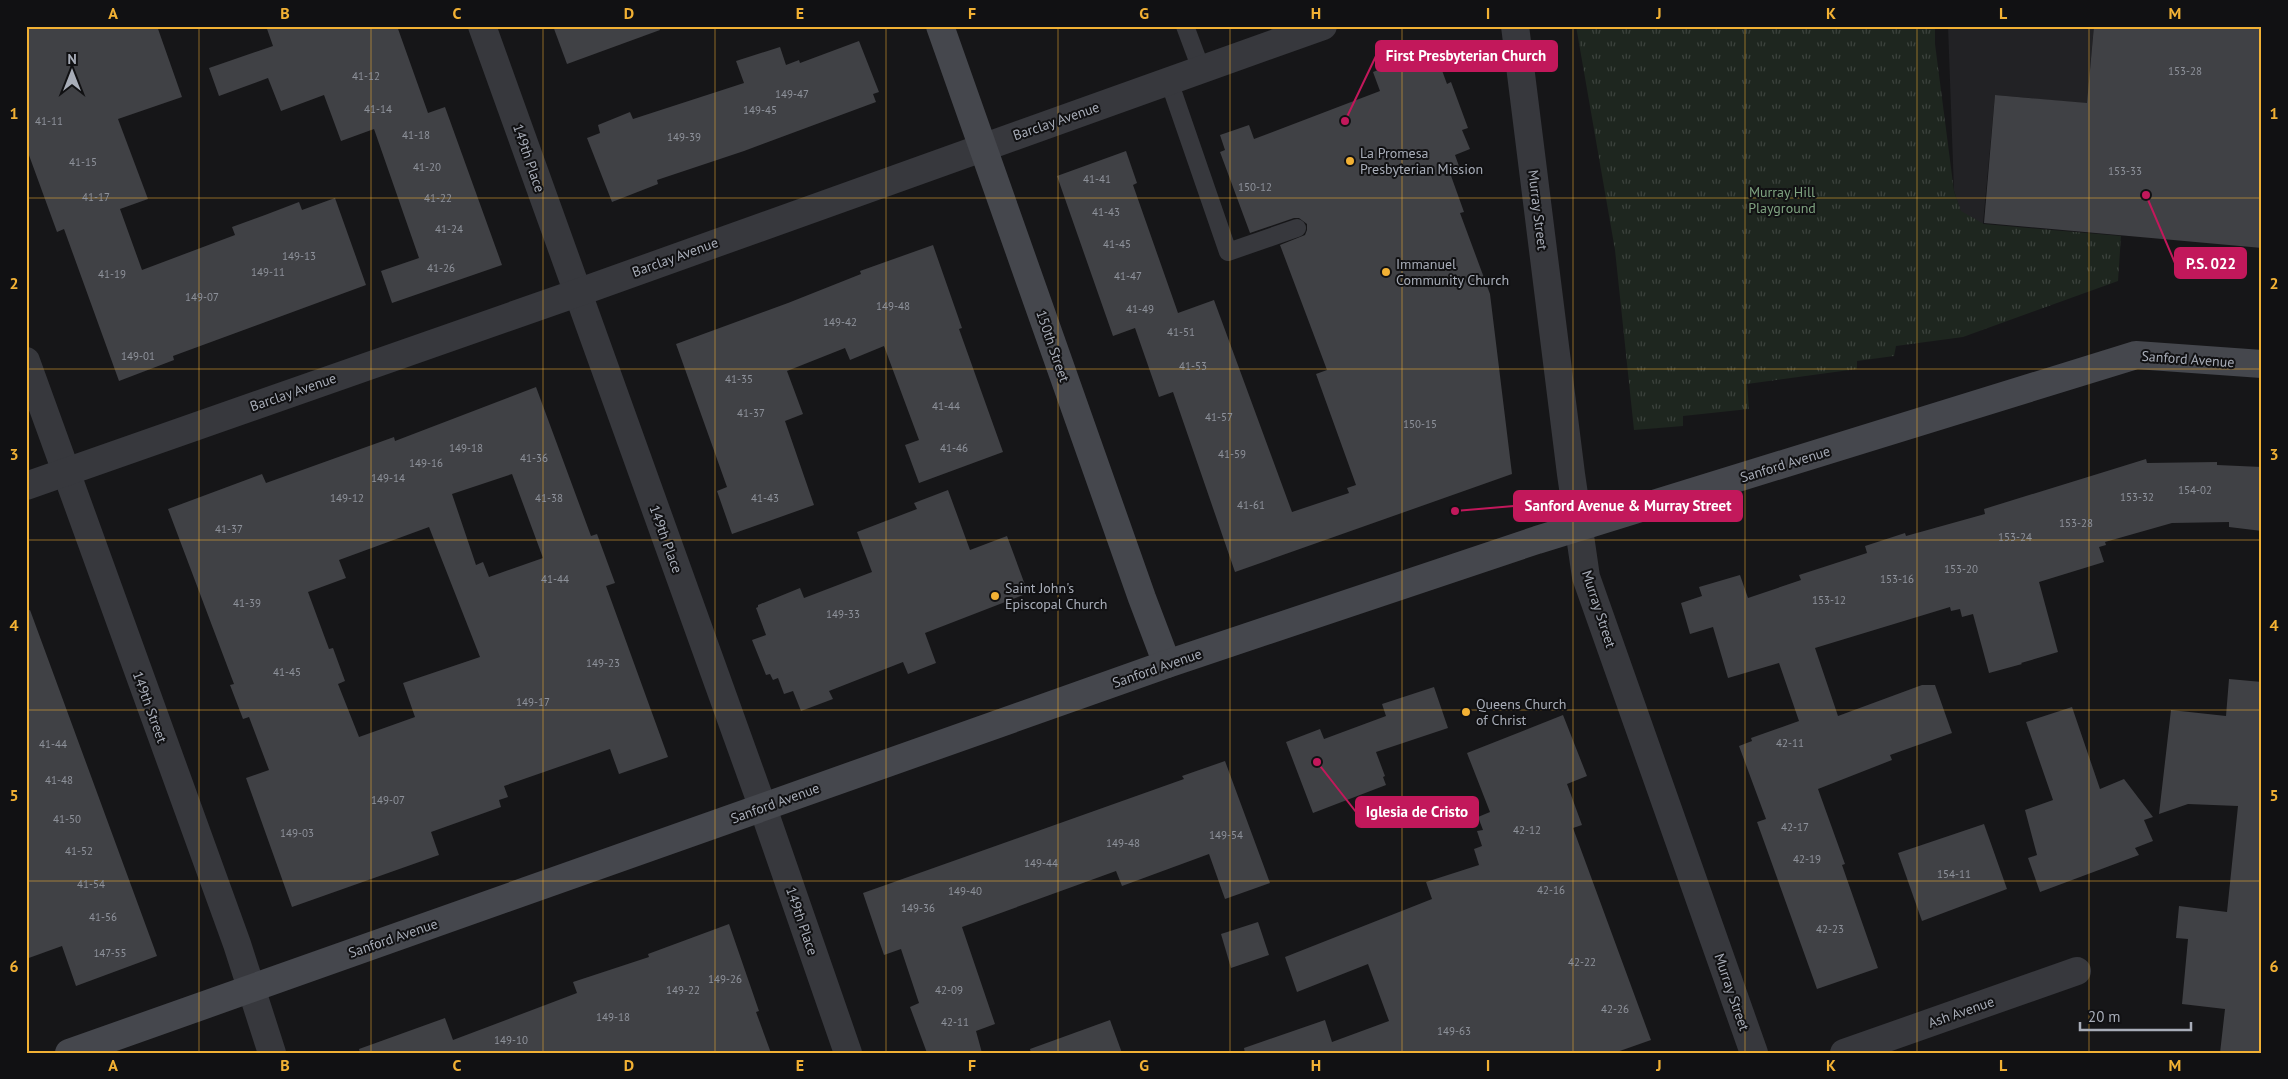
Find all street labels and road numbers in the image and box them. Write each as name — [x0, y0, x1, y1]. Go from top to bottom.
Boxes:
street label: Barclay Avenue — [1010, 98, 1102, 144]
street label: 149th Place — [509, 122, 549, 194]
street label: Murray Street — [1524, 169, 1552, 251]
street label: Barclay Avenue — [630, 233, 720, 281]
street label: 150th Street — [1032, 308, 1074, 385]
street label: Sanford Avenue — [2141, 347, 2235, 371]
street label: Barclay Avenue — [247, 369, 339, 415]
street label: Sanford Avenue — [1738, 442, 1832, 486]
street label: 149th Place — [645, 503, 687, 575]
street label: Murray Street — [1578, 568, 1620, 650]
street label: Sanford Avenue — [1110, 644, 1204, 692]
street label: 149th Street — [129, 669, 171, 745]
street label: Sanford Avenue — [728, 779, 822, 827]
street label: 149th Place — [782, 885, 822, 957]
street label: Sanford Avenue — [346, 914, 440, 962]
street label: Murray Street — [1710, 951, 1754, 1033]
street label: Ash Avenue — [1926, 992, 1996, 1032]

